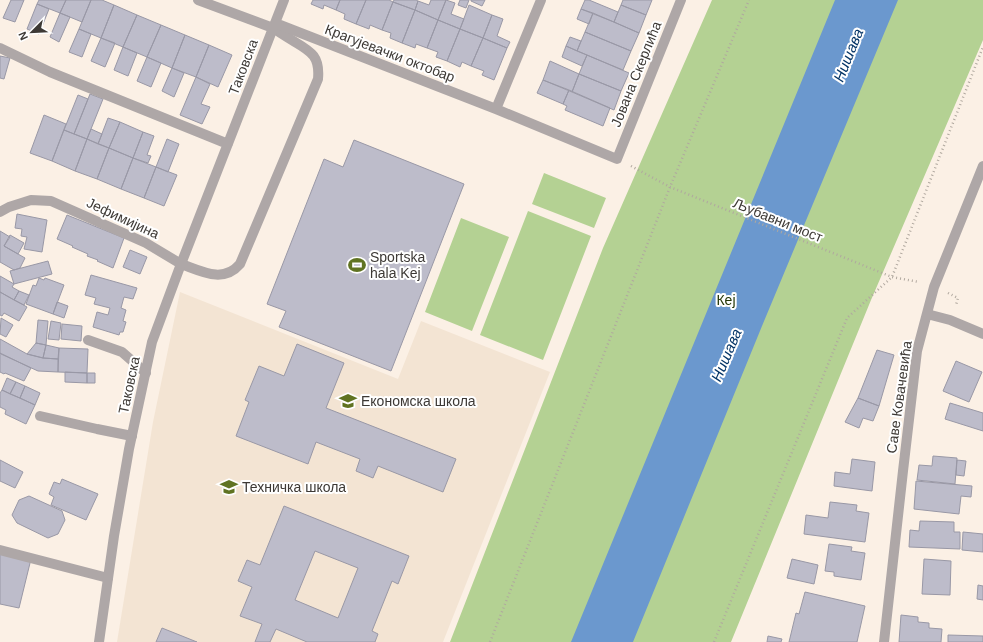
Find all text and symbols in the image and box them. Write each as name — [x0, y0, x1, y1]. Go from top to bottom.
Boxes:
north arrow — [12, 12, 52, 52]
street label: Јована Скерлића — [608, 19, 665, 129]
street label: Крагујевачки октобар — [323, 21, 457, 85]
water label: Нишава — [830, 26, 866, 84]
text: N — [16, 30, 30, 42]
street label: Таковска — [225, 37, 261, 97]
street label: Јефимијина — [84, 194, 162, 242]
street label: Љубавни мост — [731, 195, 826, 245]
place label: Sportska hala Kej — [370, 249, 425, 281]
sports icon: Sportska hala Kej — [347, 255, 367, 275]
park label: Кеј — [716, 292, 736, 308]
water label: Нишава — [707, 326, 745, 384]
street label: Саве Ковачевића — [883, 339, 915, 454]
street label: Таковска — [115, 355, 143, 415]
school or university icon: Економска школа — [338, 391, 358, 411]
place label: Економска школа — [361, 393, 476, 409]
school or university icon: Техничка школа — [219, 477, 239, 497]
place label: Техничка школа — [242, 479, 346, 495]

